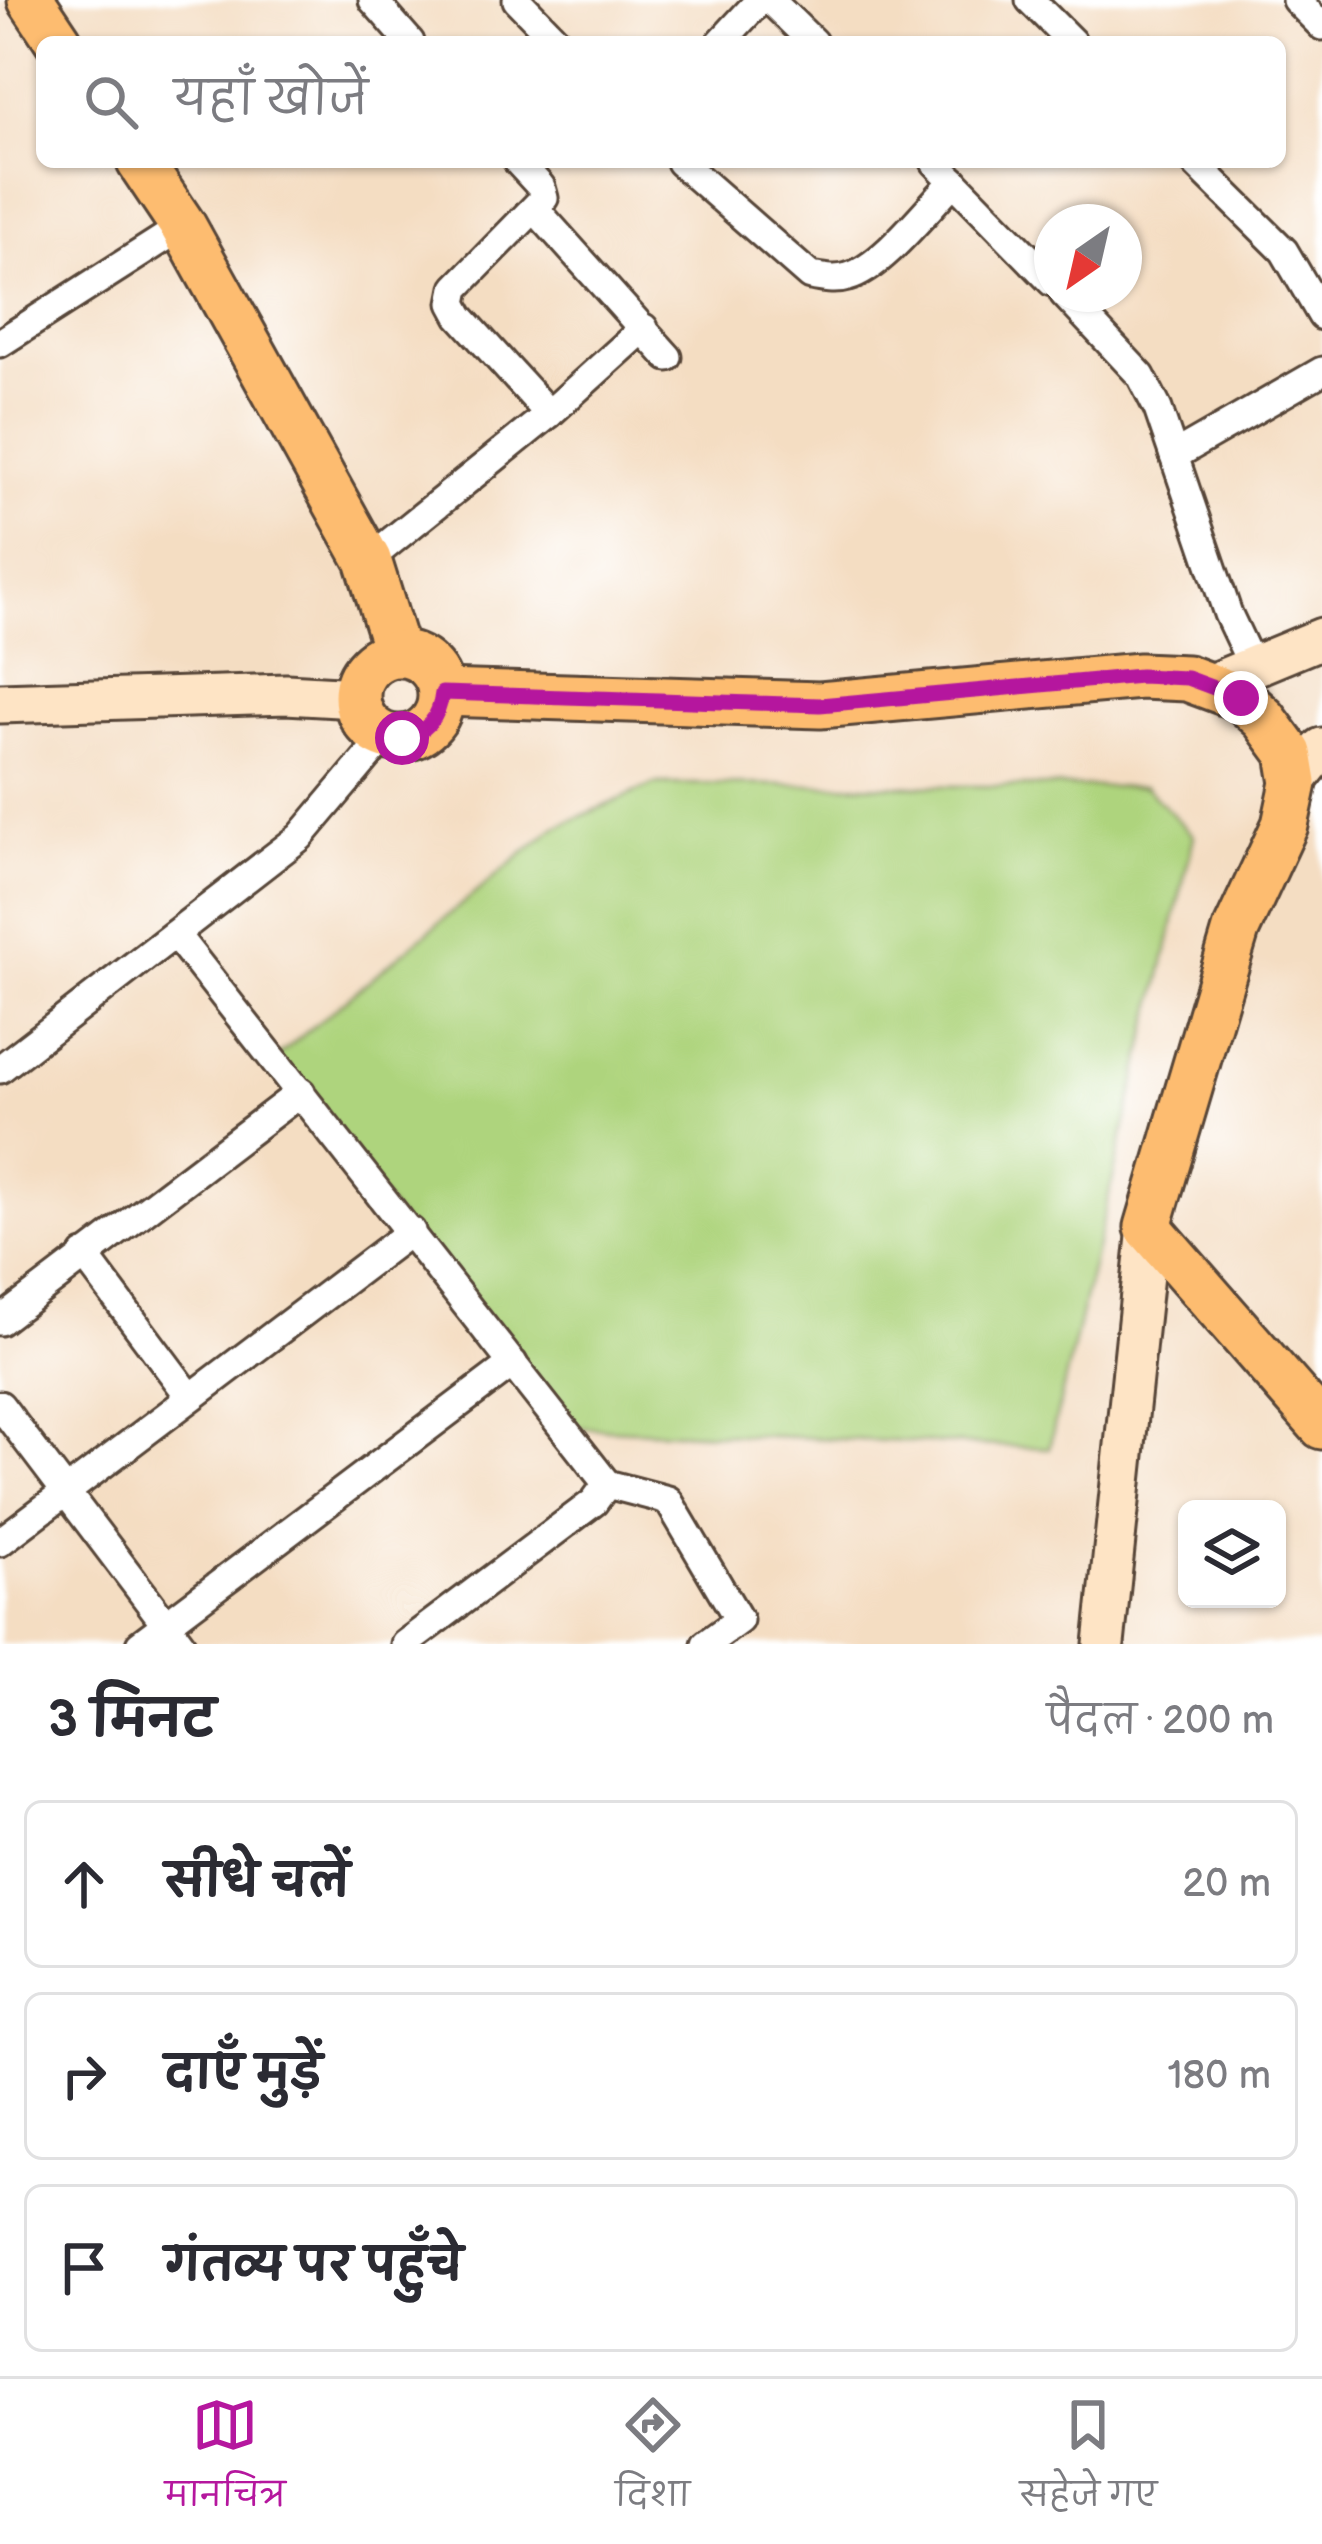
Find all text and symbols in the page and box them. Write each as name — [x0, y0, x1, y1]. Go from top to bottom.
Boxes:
search box — [36, 36, 1286, 168]
icon: search — [78, 69, 144, 135]
text: यहाँ खोजें — [174, 73, 368, 128]
north arrow — [1034, 204, 1142, 312]
route end — [1214, 671, 1268, 725]
route start — [375, 711, 429, 765]
map controls — [1178, 1500, 1286, 1608]
button: layers — [1178, 1500, 1286, 1608]
text: 3 मिनट — [48, 1690, 215, 1751]
text: पैदल · 200 m — [1047, 1698, 1274, 1745]
icon: ahead — [51, 1851, 117, 1917]
text: सीधे चलें — [165, 1855, 350, 1910]
text: 20 m — [1182, 1861, 1271, 1908]
icon: right — [51, 2043, 117, 2109]
text: दाएँ मुड़ें — [165, 2047, 322, 2102]
text: 180 m — [1167, 2053, 1271, 2100]
icon: arrive — [51, 2235, 117, 2301]
text: गंतव्य पर पहुँचे — [165, 2239, 463, 2294]
tab: मानचित्र — [165, 2392, 286, 2531]
tab: दिशा — [615, 2392, 690, 2531]
tab: सहेजे गए — [1020, 2392, 1157, 2531]

